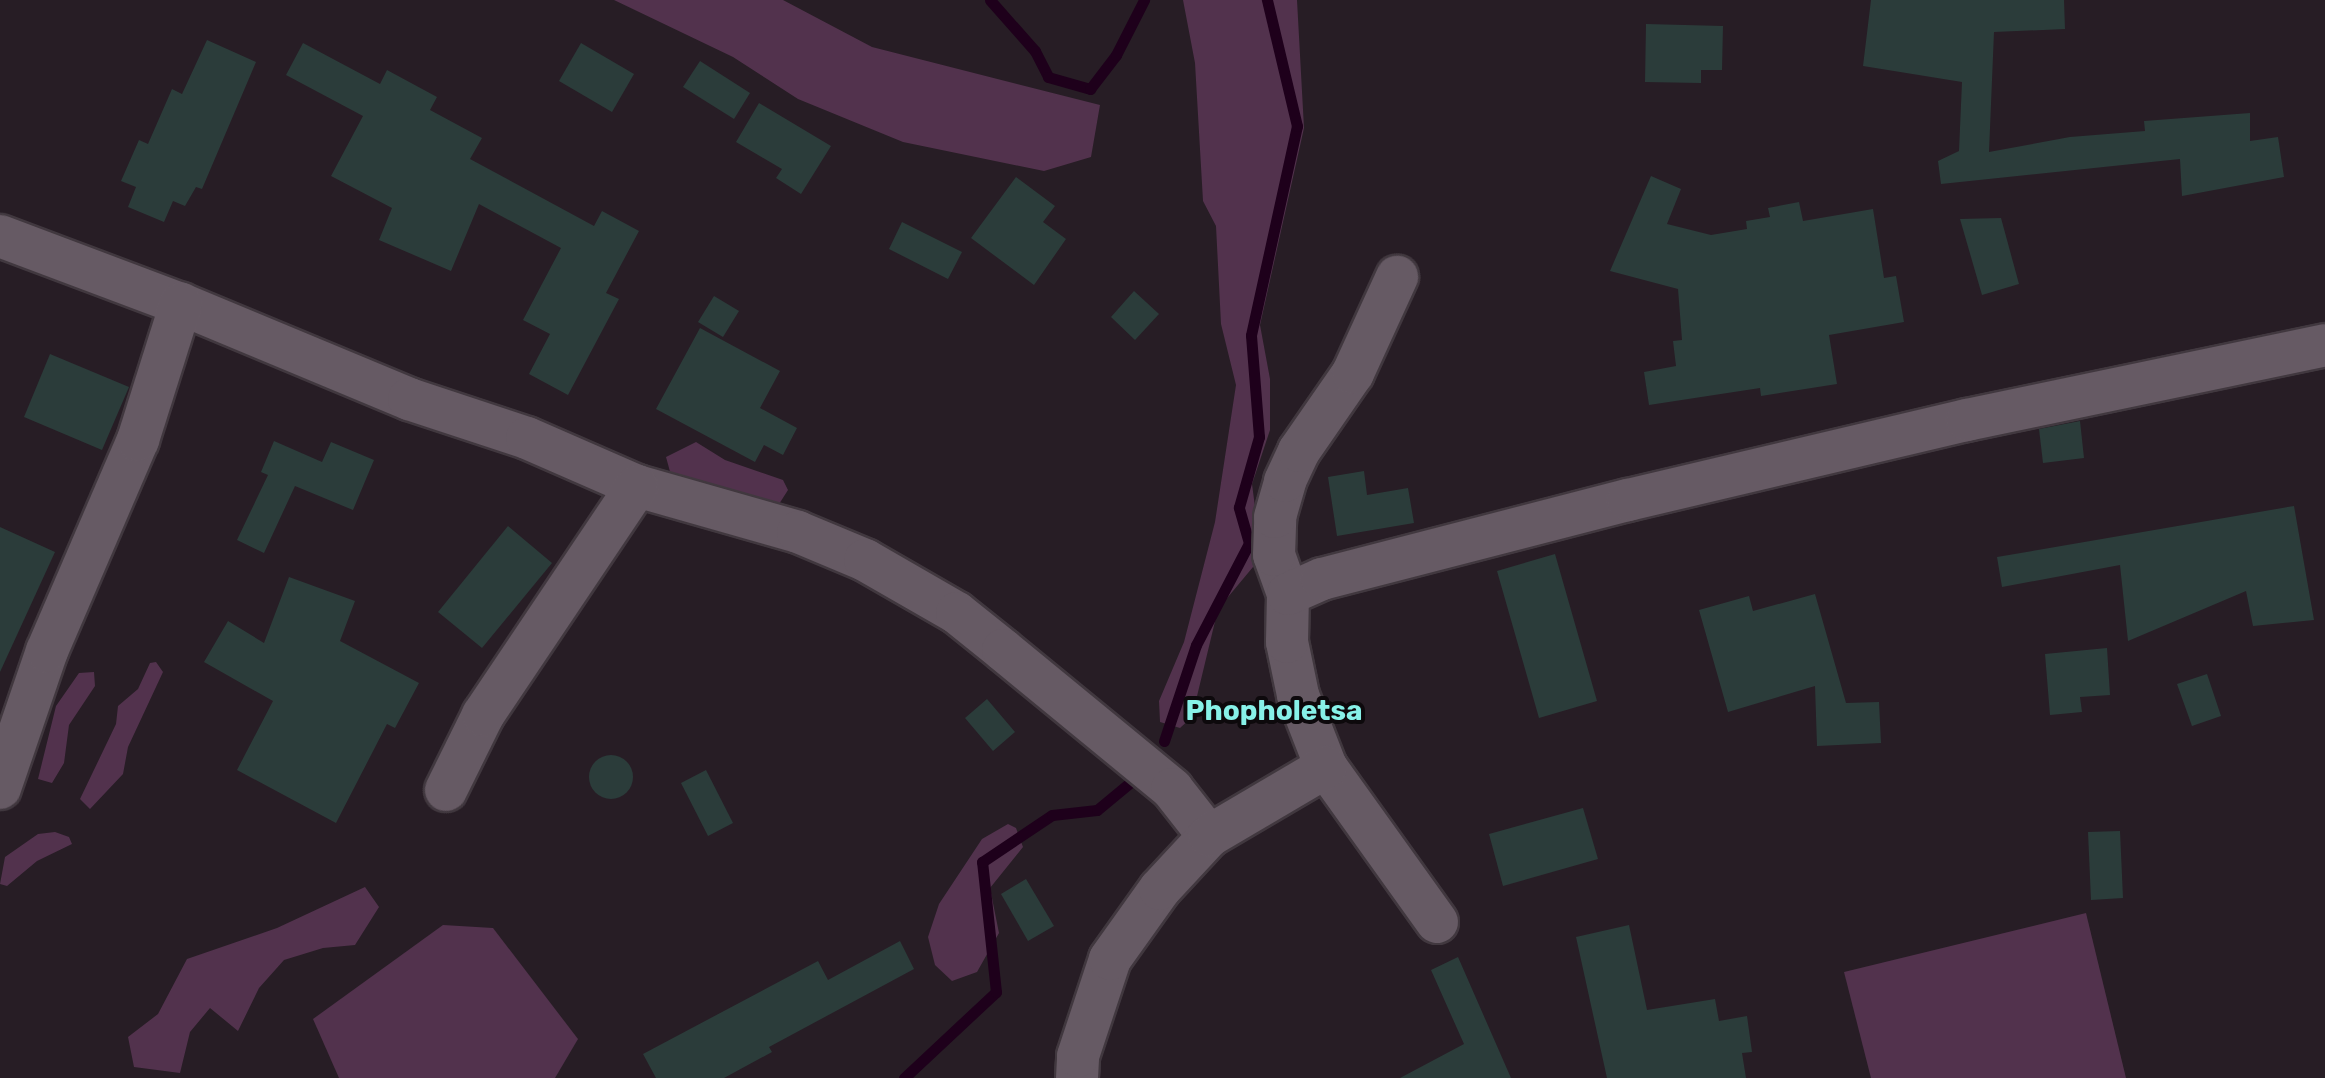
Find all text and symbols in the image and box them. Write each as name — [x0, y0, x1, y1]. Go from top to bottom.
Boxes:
district label: Phopholetsa — [1186, 694, 1362, 728]

